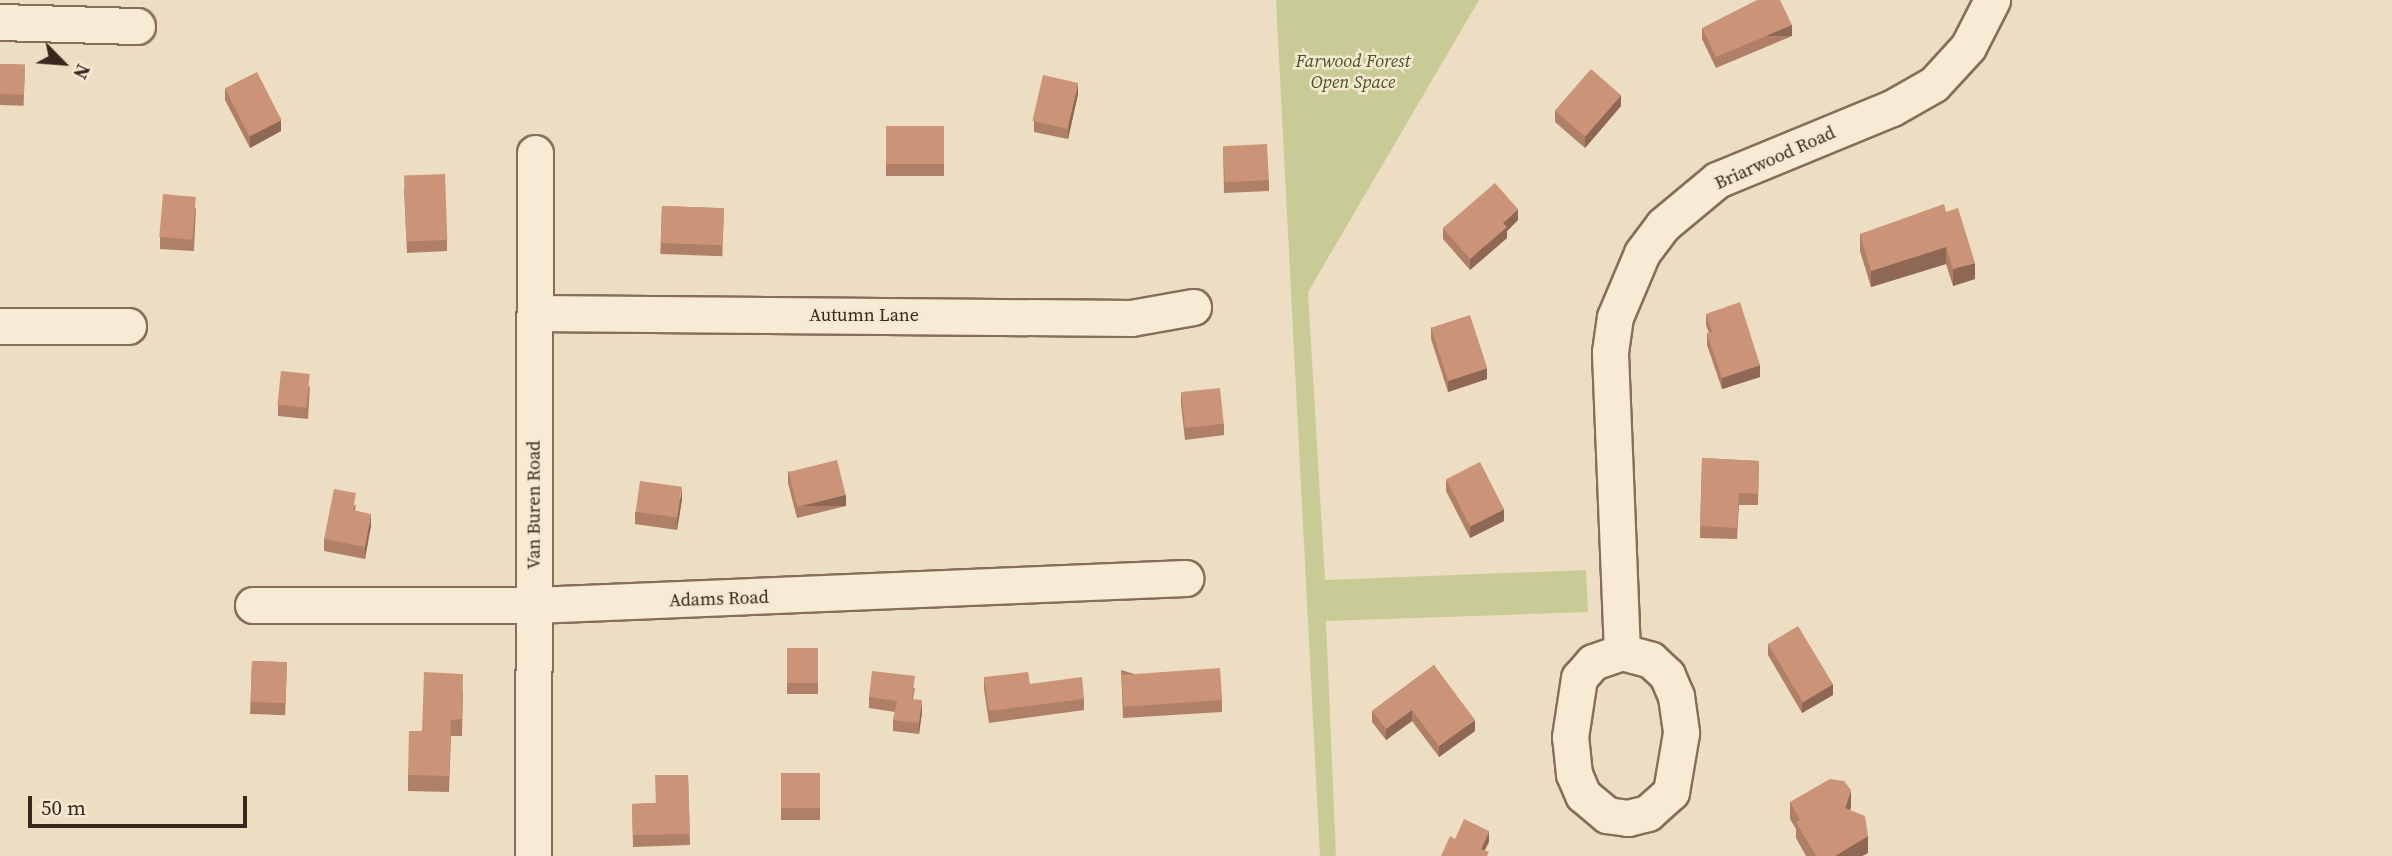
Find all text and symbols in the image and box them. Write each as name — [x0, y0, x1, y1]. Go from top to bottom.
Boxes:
north arrow — [28, 28, 98, 98]
park label: Farwood Forest Open Space — [1296, 51, 1410, 94]
text: N — [67, 60, 97, 84]
street label: Briarwood Road — [1711, 122, 1839, 194]
street label: Autumn Lane — [809, 304, 919, 326]
street label: Van Buren Road — [523, 441, 545, 569]
street label: Adams Road — [669, 586, 769, 612]
scale bar — [32, 782, 250, 826]
text: 50 m — [41, 793, 86, 822]

